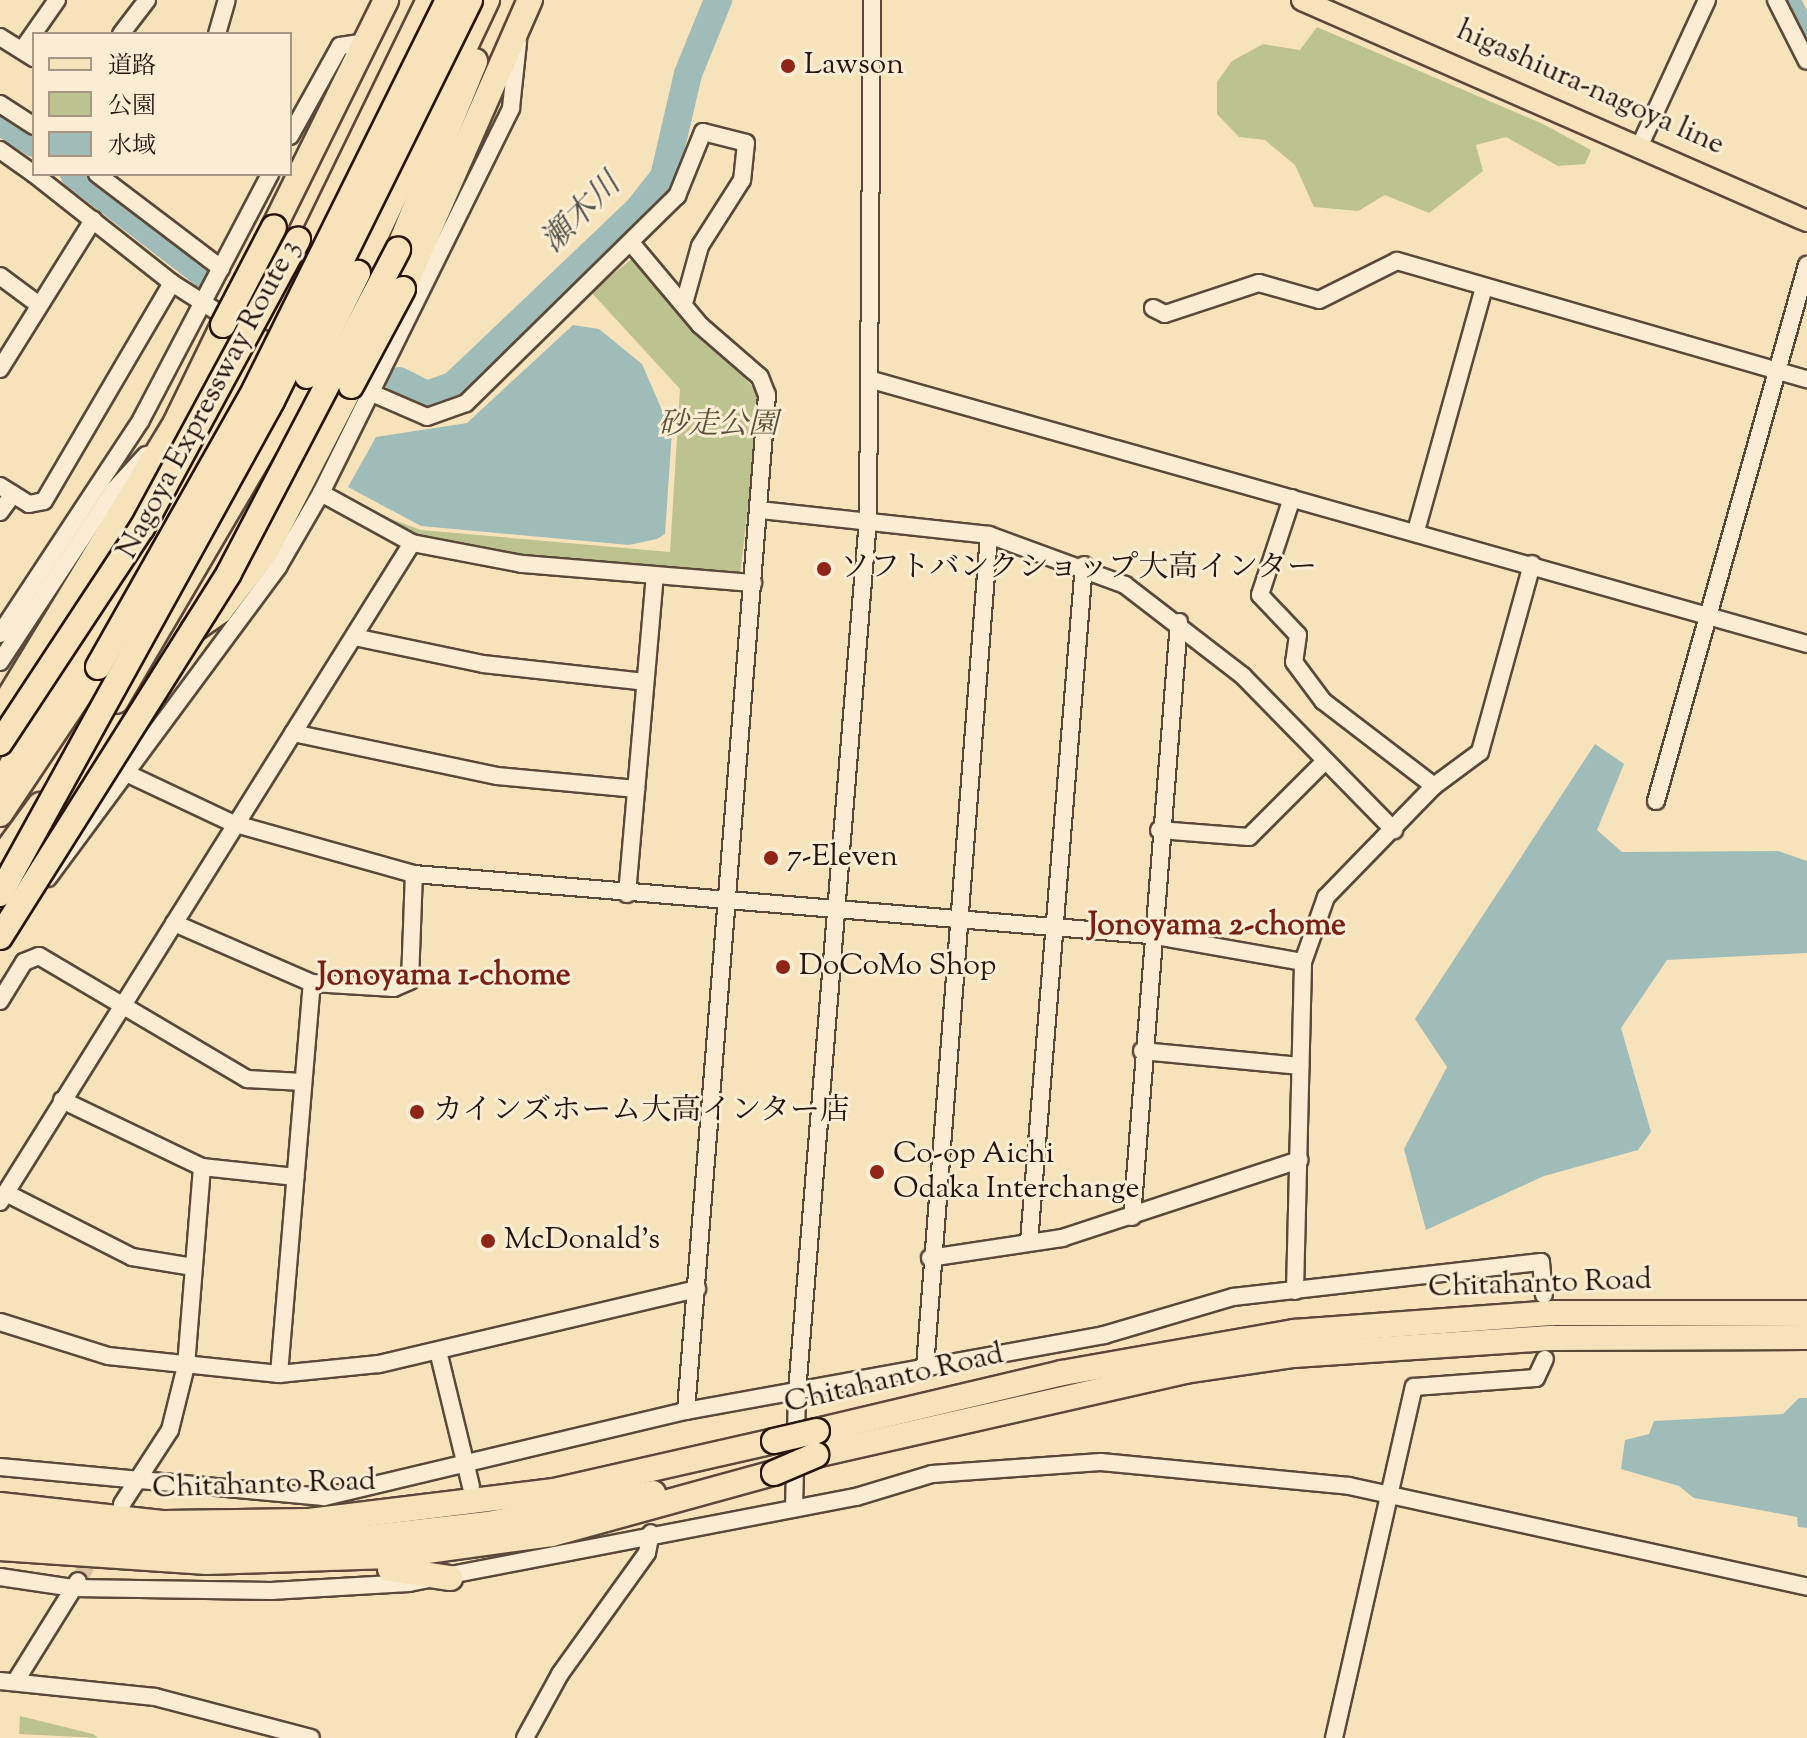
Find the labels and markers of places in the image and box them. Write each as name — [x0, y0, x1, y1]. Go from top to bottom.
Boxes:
place label: Lawson — [804, 48, 904, 84]
marker: Lawson — [779, 57, 797, 75]
place label: ソフトバンクショップ大高インター — [840, 551, 1320, 587]
marker: ソフトバンクショップ大高インター — [815, 560, 833, 578]
place label: 7-Eleven — [787, 840, 898, 876]
marker: 7-Eleven — [762, 849, 780, 867]
place label: DoCoMo Shop — [799, 949, 996, 985]
marker: DoCoMo Shop — [774, 958, 792, 976]
place label: カインズホーム大高インター店 — [433, 1094, 853, 1130]
marker: カインズホーム大高インター店 — [408, 1103, 426, 1121]
place label: Co-op Aichi Odaka Interchange — [893, 1137, 1139, 1208]
marker: Co-op Aichi Odaka Interchange — [868, 1163, 886, 1181]
place label: McDonald's — [504, 1223, 660, 1259]
marker: McDonald's — [479, 1232, 497, 1250]

